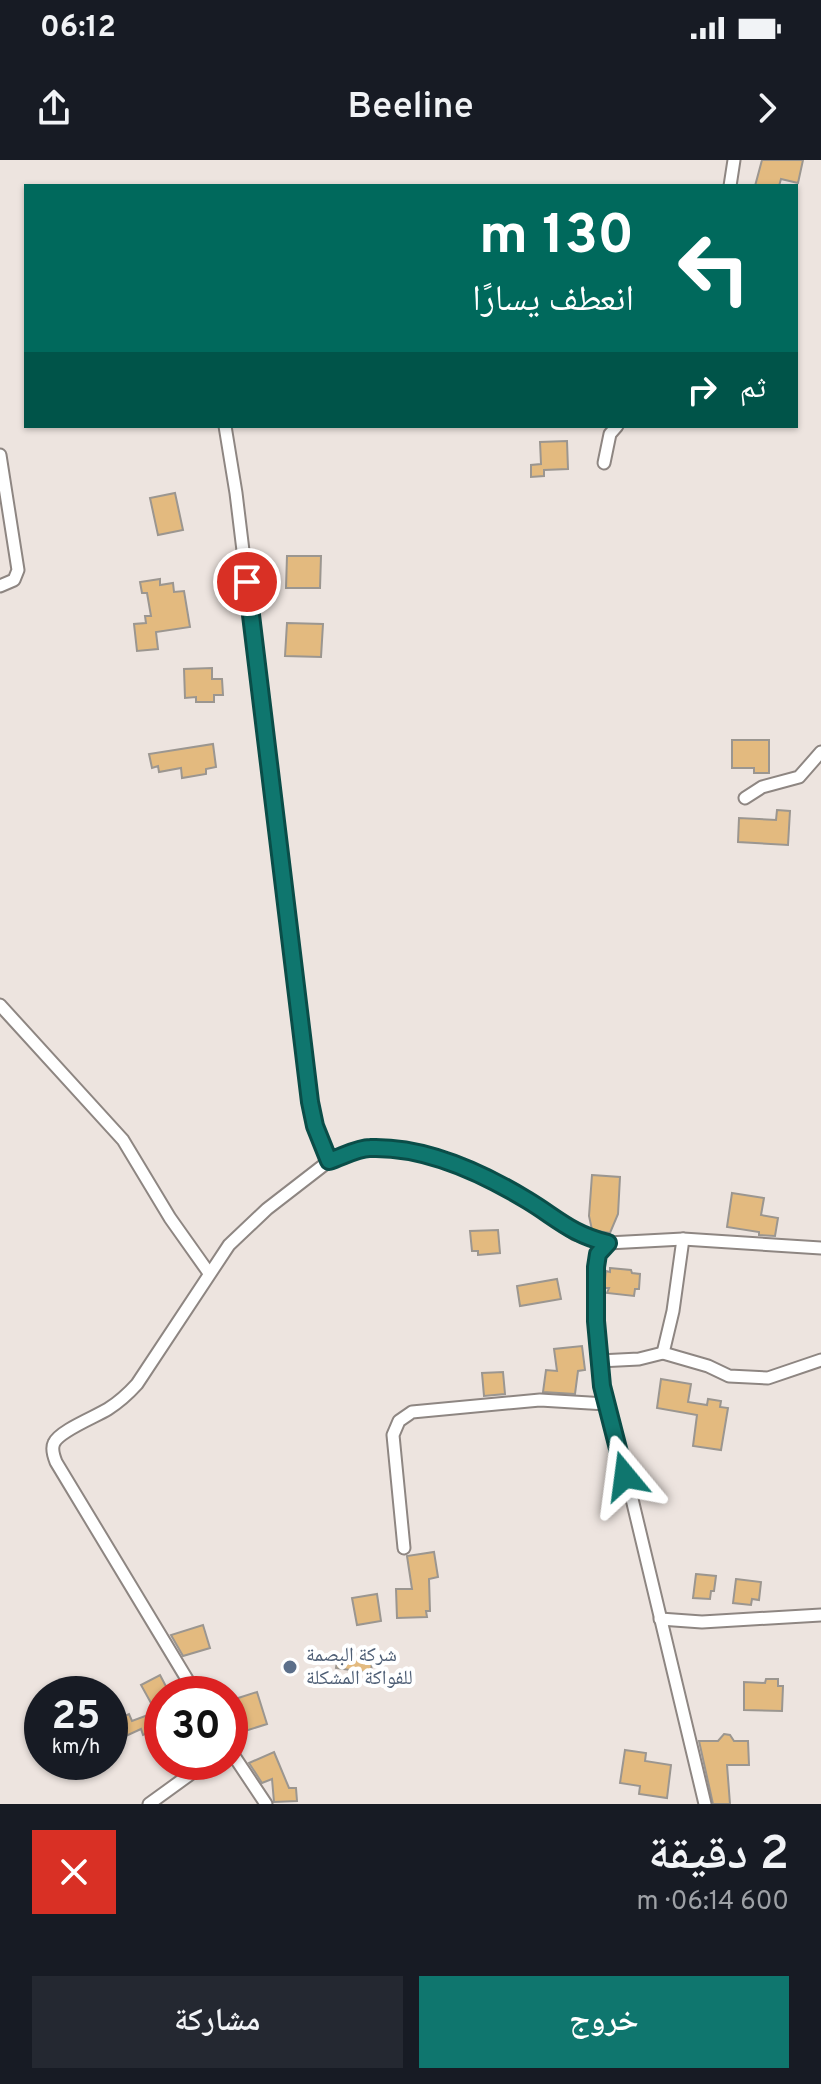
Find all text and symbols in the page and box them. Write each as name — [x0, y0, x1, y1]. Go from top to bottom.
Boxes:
text: 06:12 — [40, 10, 116, 47]
text: Beeline — [347, 85, 474, 131]
icon: share — [32, 86, 76, 130]
icon: forward — [745, 86, 789, 130]
text: 130 m — [479, 203, 634, 273]
icon: left — [662, 216, 766, 320]
text: انعطف يسارًا — [472, 278, 634, 324]
icon: right — [680, 368, 724, 412]
text: ثم — [740, 371, 766, 408]
pin — [213, 548, 281, 616]
icon: arrive — [225, 560, 269, 604]
position arrow — [583, 1434, 667, 1518]
place label: شركة البصمة للفواكة المشكلة — [306, 1643, 413, 1692]
marker: شركة البصمة للفواكة المشكلة — [281, 1658, 299, 1676]
speed limit sign: 30 — [144, 1676, 248, 1780]
text: 25 — [52, 1693, 100, 1743]
text: km/h — [52, 1735, 100, 1761]
text: 2 دقيقة — [648, 1826, 789, 1886]
button: close — [32, 1830, 116, 1914]
text: 600 m · 06:14 — [637, 1886, 789, 1919]
button: مشاركة — [32, 1976, 403, 2068]
button: خروج — [419, 1976, 789, 2068]

